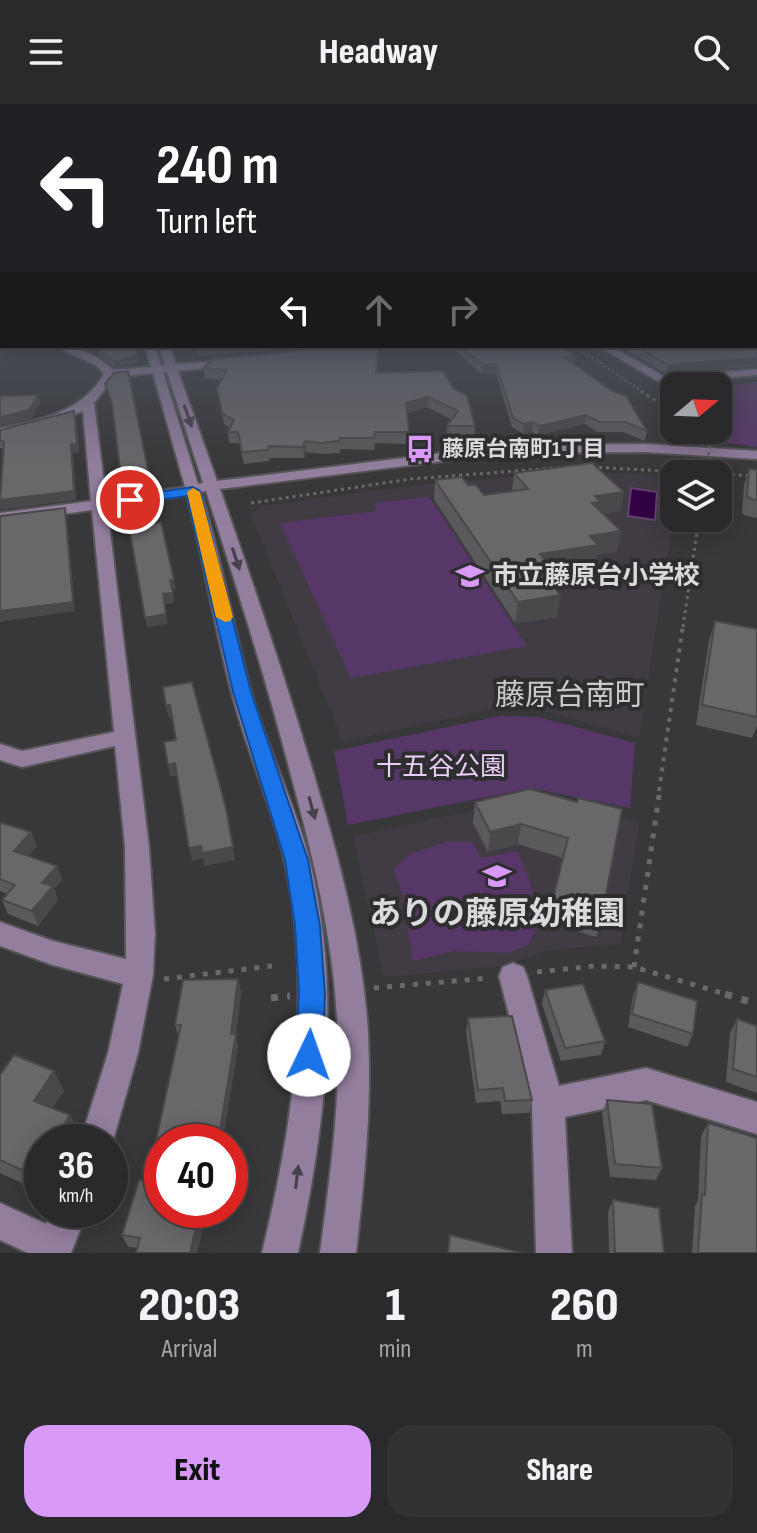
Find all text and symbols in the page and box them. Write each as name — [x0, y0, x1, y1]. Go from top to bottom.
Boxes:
icon: menu — [24, 30, 68, 74]
icon: search — [689, 30, 733, 74]
text: Headway — [319, 31, 438, 74]
text: 240 m — [156, 133, 279, 200]
icon: left — [24, 136, 128, 240]
text: Turn left — [156, 201, 257, 244]
icon: left — [273, 288, 317, 332]
icon: ahead — [357, 288, 401, 332]
icon: right — [441, 288, 485, 332]
north arrow — [660, 372, 732, 444]
map controls — [660, 372, 732, 532]
one-way arrow — [182, 404, 194, 428]
bus stop icon: 藤原台南町1丁目 — [405, 434, 435, 464]
place label: 藤原台南町1丁目 — [442, 436, 605, 463]
button: layers — [660, 460, 732, 532]
pin — [96, 466, 164, 534]
icon: arrive — [108, 478, 152, 522]
one-way arrow — [230, 548, 242, 572]
school or university icon: 市立藤原台小学校 — [455, 561, 485, 591]
place label: 市立藤原台小学校 — [492, 561, 700, 592]
district label: 藤原台南町 — [495, 678, 645, 714]
park label: 十五谷公園 — [376, 752, 506, 783]
one-way arrow — [306, 795, 318, 820]
school or university icon: ありの藤原幼稚園 — [482, 861, 512, 891]
place label: ありの藤原幼稚園 — [369, 895, 625, 934]
position arrow — [267, 1013, 351, 1097]
speed limit sign: 40 — [144, 1124, 248, 1228]
text: 36 — [58, 1142, 94, 1190]
one-way arrow — [291, 1164, 304, 1189]
text: km/h — [59, 1184, 93, 1208]
text: 20:03 — [139, 1277, 240, 1334]
text: 1 — [385, 1277, 405, 1334]
text: 260 — [550, 1277, 618, 1334]
text: Arrival — [161, 1334, 217, 1365]
text: min — [379, 1334, 411, 1365]
text: m — [576, 1334, 593, 1365]
button: Exit — [24, 1425, 371, 1517]
button: Share — [387, 1425, 733, 1517]

